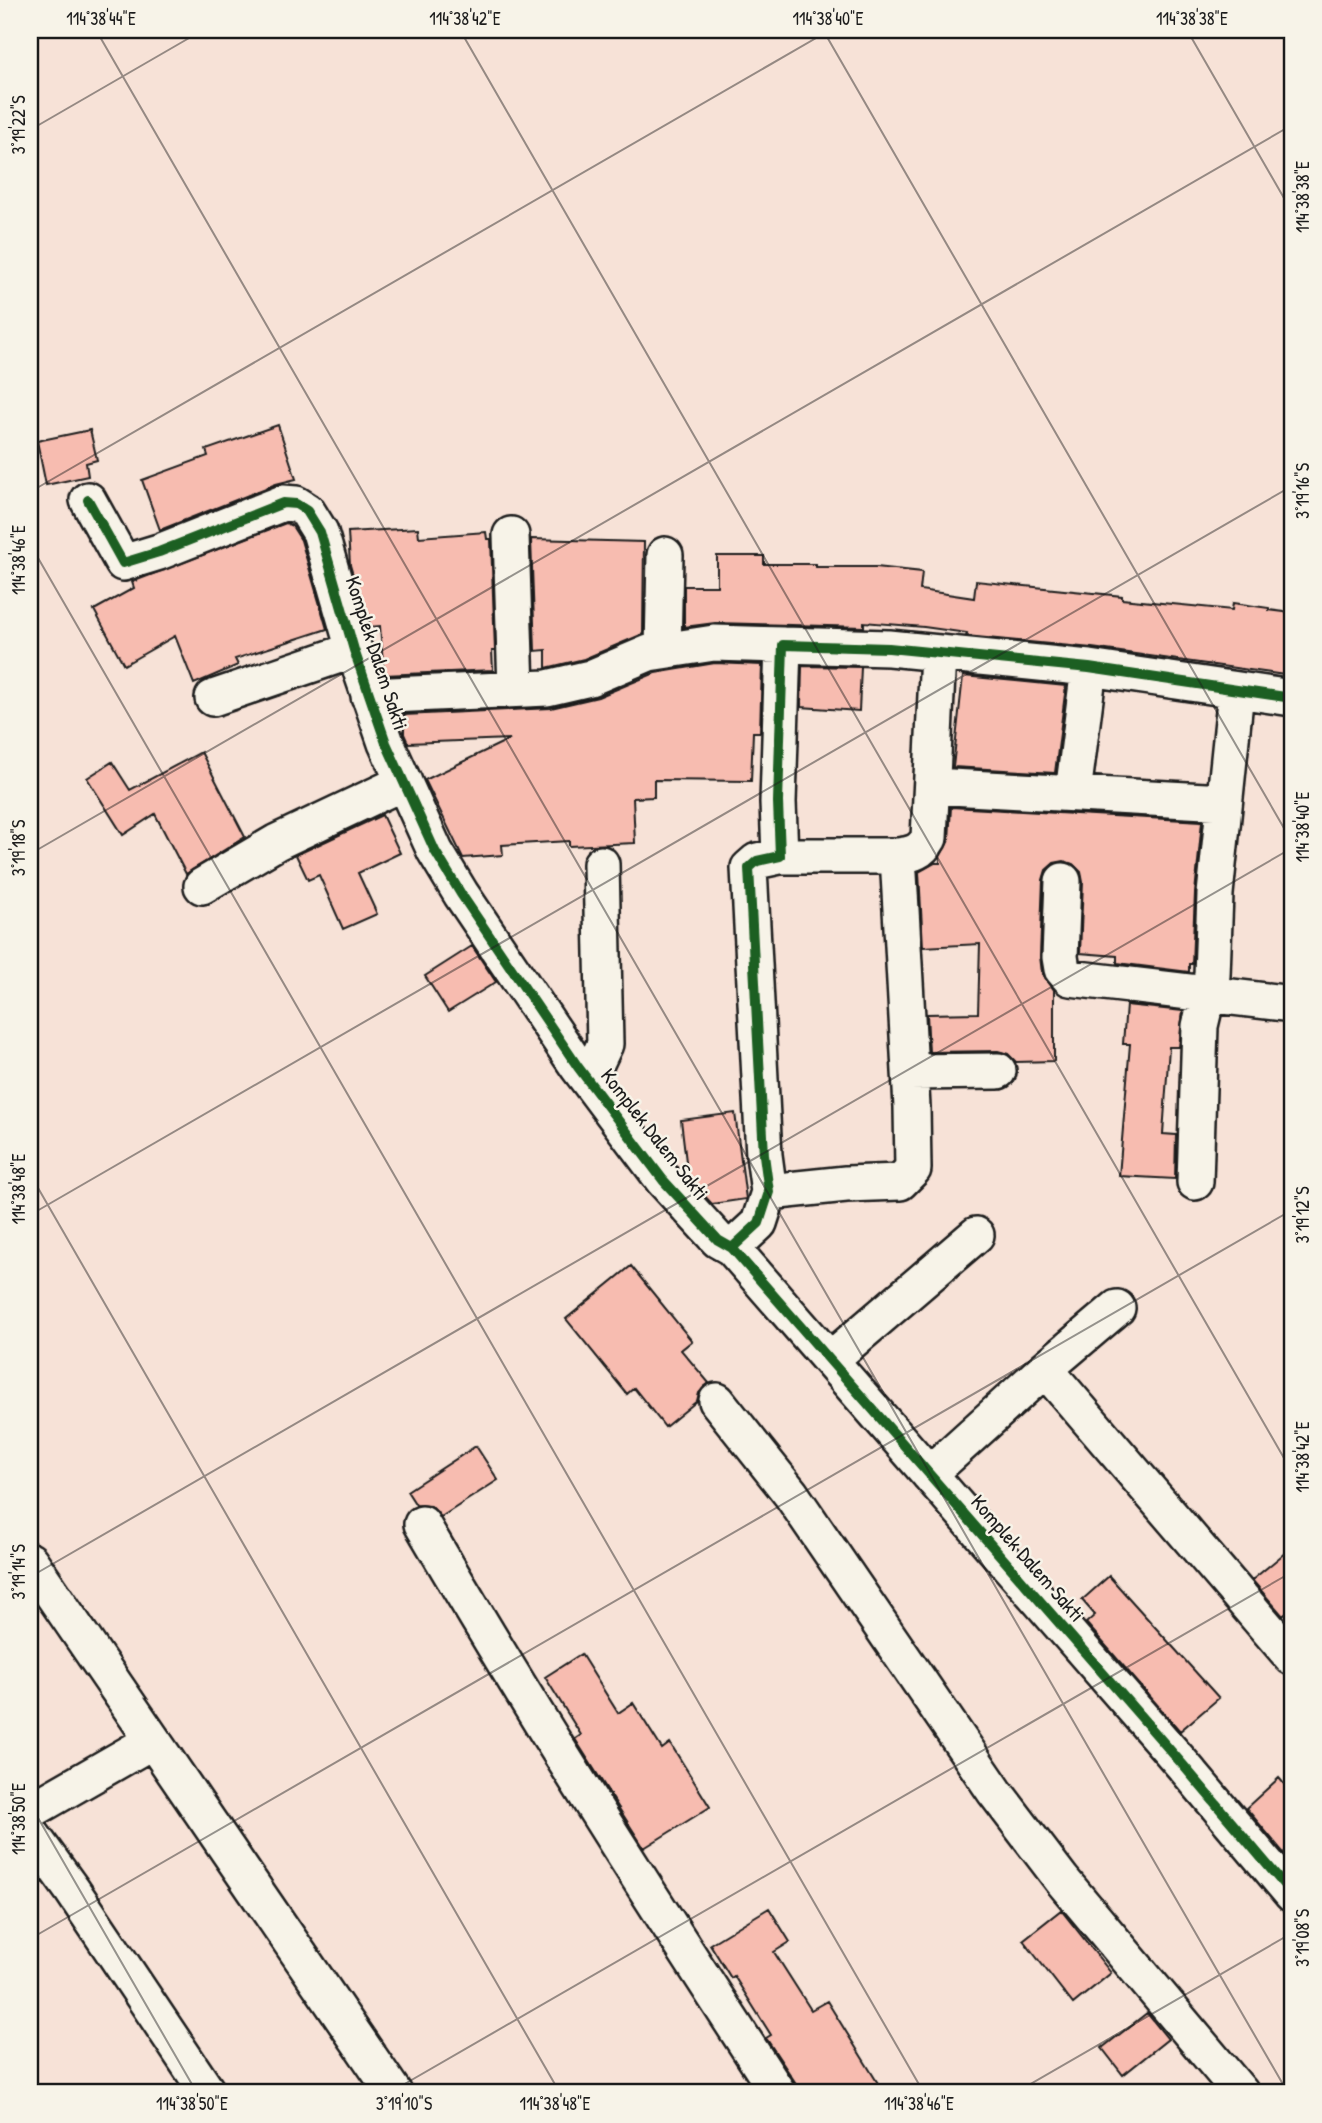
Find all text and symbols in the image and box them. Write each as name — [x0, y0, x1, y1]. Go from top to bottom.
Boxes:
text: 114°38'44"E — [66, 6, 136, 31]
text: 114°38'42"E — [429, 6, 501, 31]
text: 114°38'40"E — [792, 6, 864, 31]
text: 114°38'38"E — [1156, 6, 1228, 31]
text: 3°19'22"S — [6, 96, 31, 154]
text: 114°38'38"E — [1290, 161, 1315, 233]
text: 3°19'16"S — [1290, 463, 1315, 519]
text: 114°38'46"E — [6, 525, 31, 595]
street label: Komplek Dalem Sakti — [338, 572, 416, 734]
text: 114°38'40"E — [1290, 791, 1315, 863]
text: 3°19'18"S — [6, 820, 31, 876]
street label: Komplek Dalem Sakti — [594, 1062, 716, 1206]
text: 114°38'48"E — [6, 1154, 31, 1224]
text: 3°19'12"S — [1290, 1186, 1315, 1244]
text: 114°38'42"E — [1290, 1421, 1315, 1493]
street label: Komplek Dalem Sakti — [965, 1488, 1091, 1628]
text: 3°19'14"S — [6, 1544, 31, 1600]
text: 114°38'50"E — [6, 1783, 31, 1855]
text: 3°19'08"S — [1290, 1909, 1315, 1967]
text: 114°38'50"E — [156, 2091, 228, 2116]
text: 3°19'10"S — [376, 2091, 432, 2116]
text: 114°38'48"E — [520, 2091, 590, 2116]
text: 114°38'46"E — [884, 2091, 954, 2116]

